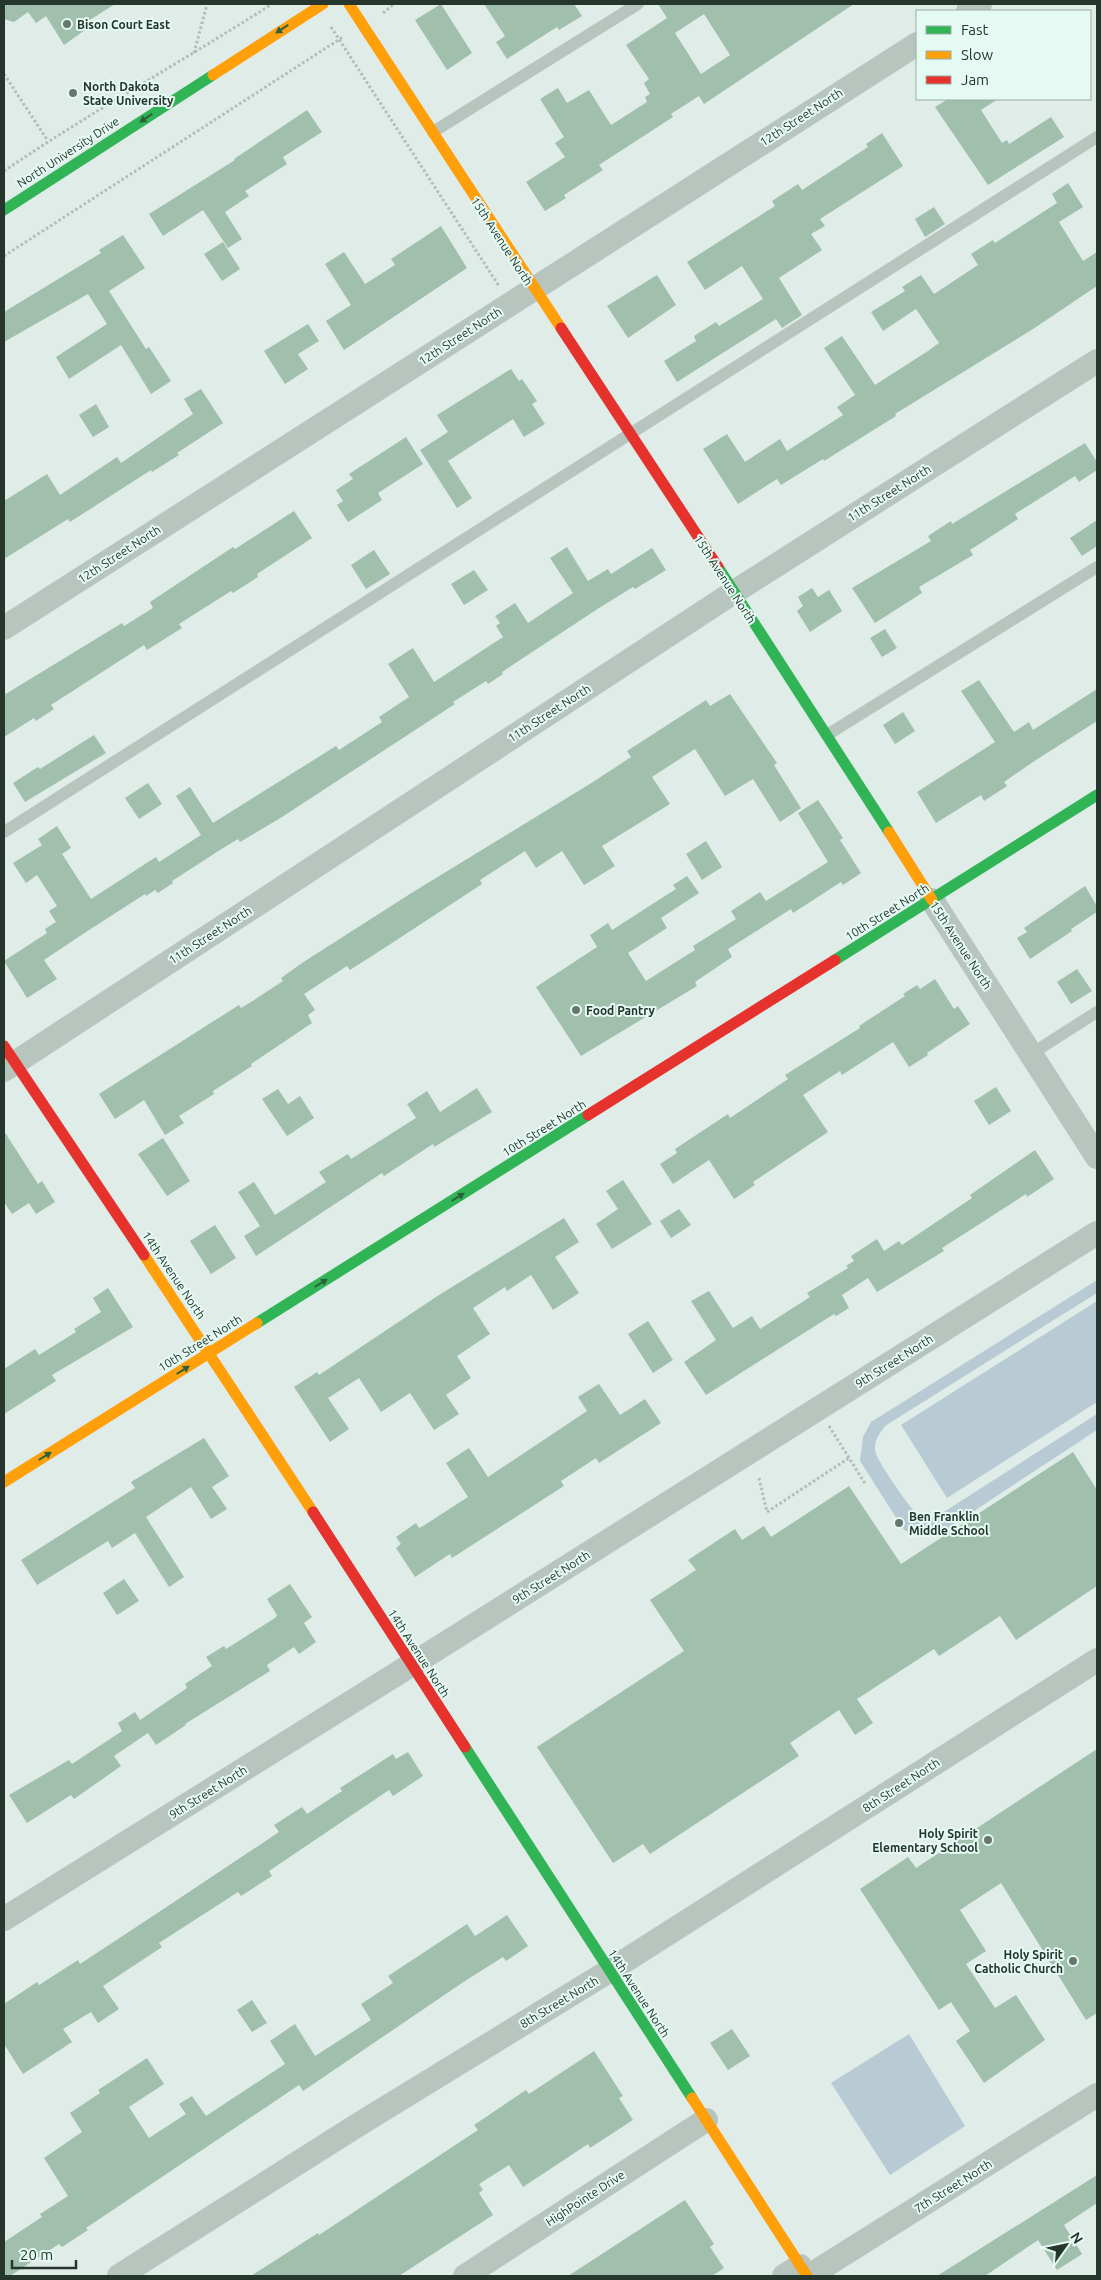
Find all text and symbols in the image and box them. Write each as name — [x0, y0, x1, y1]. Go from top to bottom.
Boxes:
legend — [916, 10, 1091, 100]
marker: Bison Court East — [61, 18, 73, 30]
place label: Bison Court East — [77, 18, 170, 31]
text: Fast — [961, 21, 989, 38]
one-way arrow — [275, 25, 289, 34]
text: Slow — [961, 46, 994, 63]
text: Jam — [961, 71, 989, 88]
place label: North Dakota State University — [83, 80, 174, 107]
street label: 12th Street North — [757, 85, 845, 149]
marker: North Dakota State University — [67, 87, 79, 99]
one-way arrow — [139, 113, 152, 123]
street label: North University Drive — [14, 114, 122, 190]
street label: 15th Avenue North — [469, 194, 535, 288]
street label: 12th Street North — [416, 304, 504, 368]
street label: 11th Street North — [845, 462, 933, 524]
street label: 12th Street North — [75, 522, 163, 586]
street label: 15th Avenue North — [692, 532, 758, 626]
street label: 11th Street North — [505, 681, 593, 745]
street label: 10th Street North — [843, 881, 931, 943]
street label: 15th Avenue North — [928, 898, 994, 992]
street label: 11th Street North — [166, 903, 254, 967]
marker: Food Pantry — [570, 1004, 582, 1016]
place label: Food Pantry — [586, 1004, 656, 1017]
street label: 10th Street North — [500, 1097, 588, 1159]
one-way arrow — [452, 1193, 465, 1202]
street label: 14th Avenue North — [140, 1229, 208, 1321]
one-way arrow — [314, 1279, 327, 1288]
street label: 10th Street North — [156, 1312, 244, 1374]
street label: 9th Street North — [853, 1332, 935, 1390]
one-way arrow — [176, 1365, 190, 1375]
one-way arrow — [39, 1451, 52, 1461]
place label: Ben Franklin Middle School — [909, 1510, 989, 1537]
marker: Ben Franklin Middle School — [893, 1517, 905, 1529]
street label: 9th Street North — [510, 1548, 592, 1606]
street label: 14th Avenue North — [386, 1606, 452, 1700]
street label: 8th Street North — [860, 1755, 942, 1815]
street label: 9th Street North — [167, 1763, 249, 1821]
place label: Holy Spirit Elementary School — [872, 1827, 978, 1854]
marker: Holy Spirit Elementary School — [982, 1834, 994, 1846]
street label: 14th Avenue North — [606, 1946, 672, 2040]
place label: Holy Spirit Catholic Church — [974, 1948, 1063, 1975]
marker: Holy Spirit Catholic Church — [1067, 1955, 1079, 1967]
street label: 8th Street North — [517, 1973, 601, 2031]
street label: 7th Street North — [912, 2157, 994, 2215]
street label: HighPointe Drive — [543, 2168, 627, 2228]
north arrow — [1041, 2220, 1091, 2270]
text: N — [1067, 2229, 1086, 2247]
scale bar — [12, 2238, 76, 2270]
text: 20 m — [20, 2246, 53, 2263]

